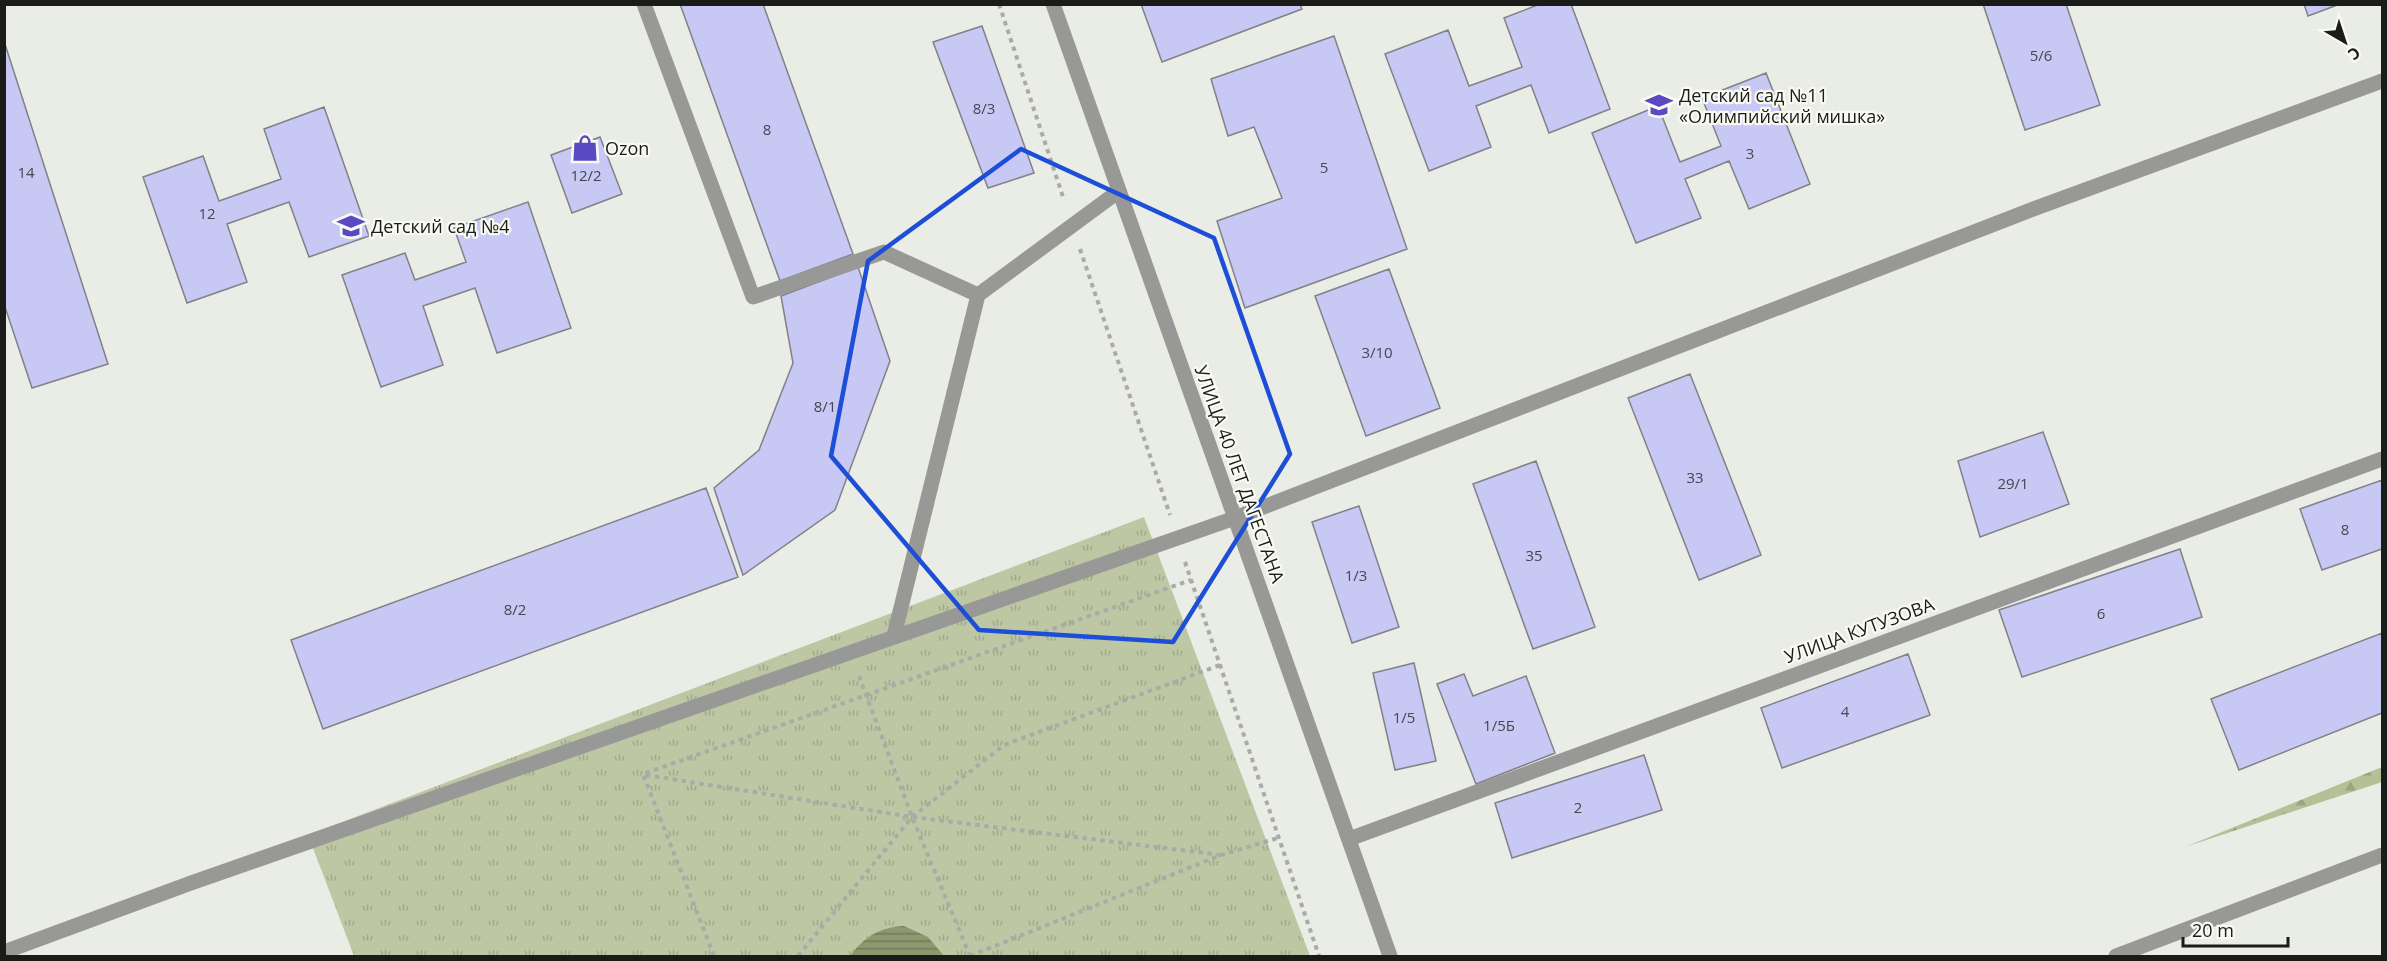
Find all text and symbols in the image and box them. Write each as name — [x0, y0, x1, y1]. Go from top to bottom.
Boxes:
north arrow — [2315, 12, 2375, 72]
text: С — [2344, 42, 2365, 65]
house number: 5/6 — [2030, 45, 2052, 65]
place label: Детский сад №11 «Олимпийский мишка» — [1679, 83, 1885, 128]
school or university icon: Детский сад №11 «Олимпийский мишка» — [1644, 90, 1674, 120]
house number: 8/3 — [973, 98, 995, 118]
house number: 8 — [763, 119, 771, 139]
shop icon: Ozon — [570, 133, 600, 163]
place label: Ozon — [605, 136, 649, 160]
house number: 3 — [1746, 143, 1754, 163]
house number: 5 — [1320, 157, 1328, 177]
house number: 14 — [17, 162, 35, 182]
house number: 12/2 — [570, 165, 602, 185]
house number: 12 — [198, 203, 216, 223]
school or university icon: Детский сад №4 — [336, 211, 366, 241]
place label: Детский сад №4 — [371, 214, 510, 238]
house number: 3/10 — [1361, 342, 1393, 362]
street label: УЛИЦА 40 ЛЕТ ДАГЕСТАНА — [1189, 362, 1291, 587]
house number: 8/1 — [814, 396, 836, 416]
house number: 33 — [1686, 467, 1704, 487]
house number: 29/1 — [1997, 473, 2029, 493]
house number: 8 — [2341, 519, 2349, 539]
house number: 35 — [1525, 545, 1543, 565]
house number: 1/3 — [1345, 565, 1367, 585]
street label: УЛИЦА КУТУЗОВА — [1781, 592, 1938, 668]
house number: 8/2 — [504, 599, 526, 619]
house number: 6 — [2097, 603, 2105, 623]
house number: 4 — [1841, 701, 1850, 721]
house number: 1/5 — [1393, 707, 1415, 727]
house number: 1/5Б — [1483, 715, 1515, 735]
house number: 2 — [1574, 797, 1582, 817]
scale bar — [2183, 910, 2288, 948]
text: 20 m — [2192, 918, 2234, 942]

